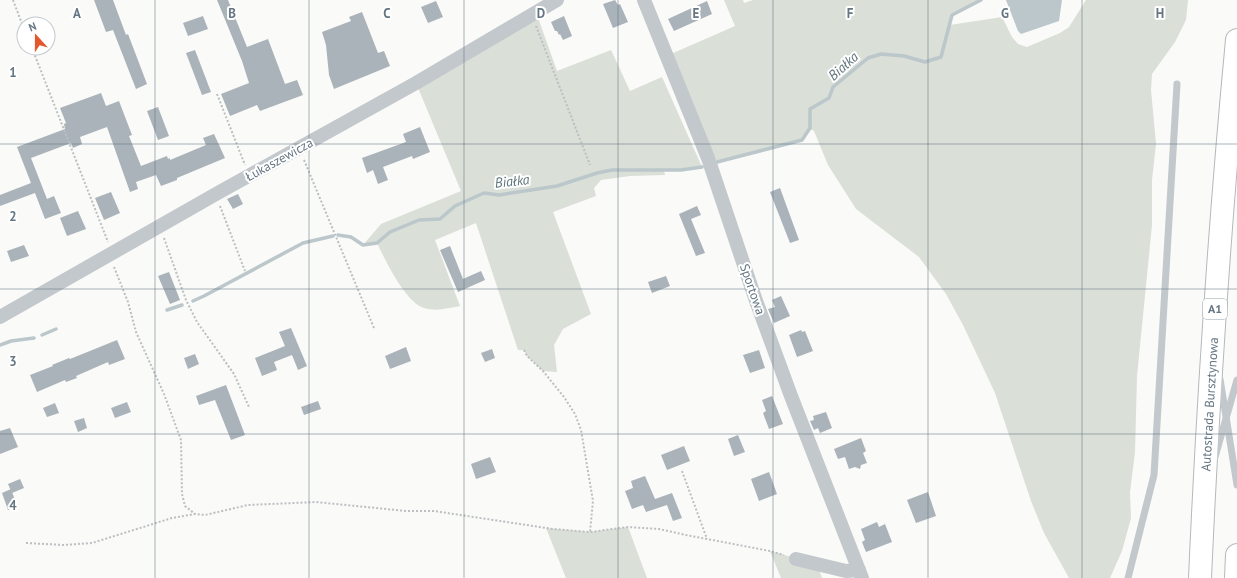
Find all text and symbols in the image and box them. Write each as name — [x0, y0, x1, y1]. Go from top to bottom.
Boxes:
text: A — [73, 5, 81, 22]
text: B — [228, 5, 236, 22]
text: C — [383, 5, 391, 22]
text: D — [537, 5, 545, 22]
text: E — [693, 5, 700, 22]
text: F — [847, 5, 854, 22]
text: G — [1001, 5, 1009, 22]
text: H — [1156, 5, 1164, 22]
north arrow — [16, 16, 56, 56]
text: N — [27, 19, 38, 34]
water label: Białka — [824, 48, 862, 84]
text: 1 — [9, 64, 17, 81]
street label: Łukaszewicza — [242, 134, 316, 185]
water label: Białka — [494, 170, 530, 192]
text: 2 — [9, 208, 17, 225]
street label: Sportowa — [736, 261, 769, 317]
road number: A1 — [1203, 299, 1227, 319]
street label: Autostrada Bursztynowa — [1197, 337, 1222, 472]
text: 3 — [9, 353, 17, 370]
text: 4 — [9, 497, 17, 514]

